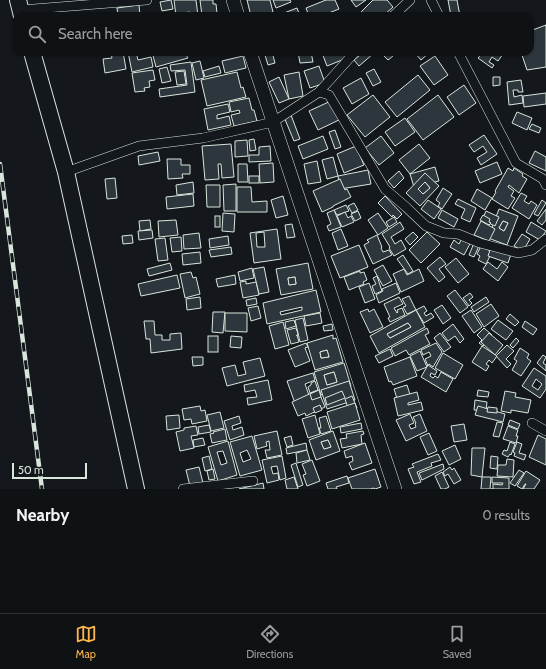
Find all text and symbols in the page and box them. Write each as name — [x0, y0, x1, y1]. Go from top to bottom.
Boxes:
search box — [12, 12, 534, 56]
icon: search — [26, 23, 48, 45]
text: Search here — [58, 25, 133, 43]
scale bar — [12, 461, 87, 480]
text: 50 m — [18, 463, 44, 477]
text: Nearby — [16, 505, 69, 525]
text: 0 results — [482, 507, 530, 523]
tab: Map — [75, 623, 97, 661]
tab: Directions — [246, 623, 293, 661]
tab: Saved — [443, 623, 471, 661]

